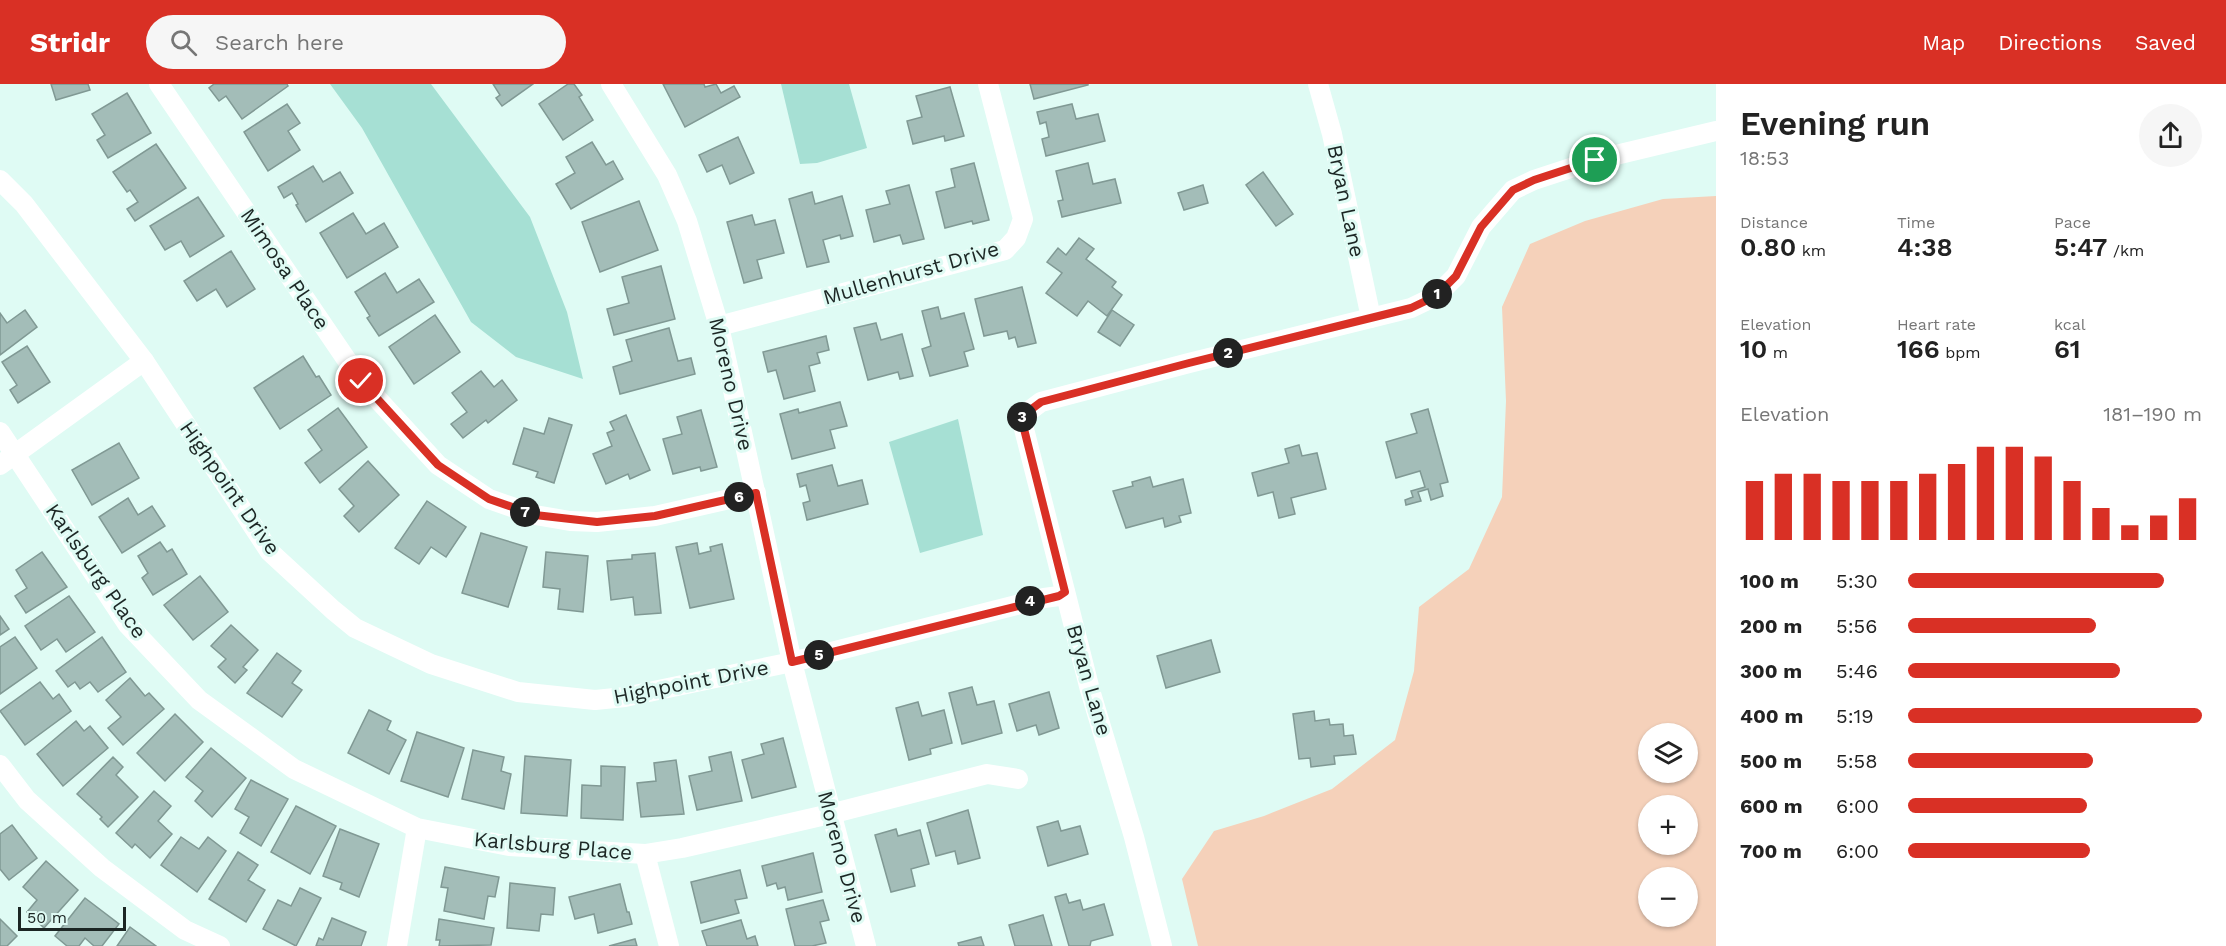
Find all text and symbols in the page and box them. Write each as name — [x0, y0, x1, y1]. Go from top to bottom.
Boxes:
search box — [146, 15, 566, 69]
text: Stridr — [30, 26, 110, 59]
icon: search — [167, 26, 200, 59]
text: Search here — [215, 30, 344, 55]
text: Map — [1922, 30, 1965, 55]
text: Directions — [1998, 30, 2102, 55]
text: Saved — [2135, 30, 2196, 55]
text: Evening run — [1740, 104, 1930, 143]
button: share — [2139, 104, 2202, 167]
pin — [1569, 134, 1620, 185]
street label: Bryan Lane — [1322, 142, 1371, 259]
icon: arrive — [1578, 143, 1611, 176]
text: 18:53 — [1740, 146, 1789, 170]
street label: Mimosa Place — [236, 203, 335, 334]
text: Distance — [1740, 213, 1808, 232]
text: Time — [1897, 213, 1935, 232]
text: Pace — [2054, 213, 2091, 232]
text: 0.80 — [1740, 232, 1796, 262]
text: 4:38 — [1897, 232, 1953, 262]
text: 5:47 — [2054, 232, 2107, 262]
street label: Mullenhurst Drive — [820, 235, 1002, 310]
text: km — [1796, 241, 1826, 260]
text: /km — [2107, 241, 2144, 260]
pin: 1 — [1422, 279, 1452, 309]
text: 1 — [1434, 284, 1440, 303]
street label: Moreno Drive — [704, 315, 759, 453]
text: Elevation — [1740, 315, 1811, 334]
text: Heart rate — [1897, 315, 1976, 334]
text: kcal — [2054, 315, 2086, 334]
text: 10 — [1740, 334, 1767, 364]
text: 166 — [1897, 334, 1940, 364]
text: 61 — [2054, 334, 2080, 364]
pin: 2 — [1213, 338, 1243, 368]
text: 2 — [1223, 343, 1233, 362]
text: m — [1767, 343, 1788, 362]
text: bpm — [1940, 343, 1980, 362]
pin — [335, 355, 386, 406]
icon: check — [344, 364, 377, 397]
pin: 3 — [1007, 402, 1037, 432]
text: Elevation — [1740, 402, 1829, 426]
text: 181–190 m — [2103, 402, 2202, 426]
text: 3 — [1017, 407, 1027, 426]
street label: Highpoint Drive — [175, 416, 286, 559]
pin: 6 — [724, 482, 754, 512]
text: 6 — [734, 487, 744, 506]
pin: 7 — [510, 497, 540, 527]
street label: Karlsburg Place — [41, 498, 152, 643]
text: 7 — [520, 502, 530, 521]
text: 100 m — [1740, 569, 1799, 593]
text: 5:30 — [1836, 569, 1878, 593]
pin: 4 — [1015, 586, 1045, 616]
text: 4 — [1025, 591, 1035, 610]
text: 200 m — [1740, 614, 1802, 638]
text: 5:56 — [1836, 614, 1877, 638]
street label: Bryan Lane — [1062, 621, 1117, 738]
pin: 5 — [804, 640, 834, 670]
text: 5 — [814, 645, 824, 664]
street label: Highpoint Drive — [611, 654, 771, 709]
text: 300 m — [1740, 659, 1802, 683]
text: 5:46 — [1836, 659, 1878, 683]
text: 400 m — [1740, 704, 1803, 728]
text: 5:19 — [1836, 704, 1874, 728]
map controls — [1638, 723, 1698, 927]
button: layers — [1638, 723, 1698, 783]
text: 500 m — [1740, 749, 1802, 773]
text: 5:58 — [1836, 749, 1878, 773]
street label: Moreno Drive — [813, 788, 872, 926]
text: 600 m — [1740, 794, 1803, 818]
text: 6:00 — [1836, 794, 1879, 818]
button: + — [1638, 795, 1698, 855]
street label: Karlsburg Place — [473, 826, 633, 865]
text: 700 m — [1740, 839, 1802, 863]
text: 6:00 — [1836, 839, 1879, 863]
button: − — [1638, 867, 1698, 927]
scale bar — [18, 904, 126, 932]
text: 50 m — [27, 908, 67, 927]

